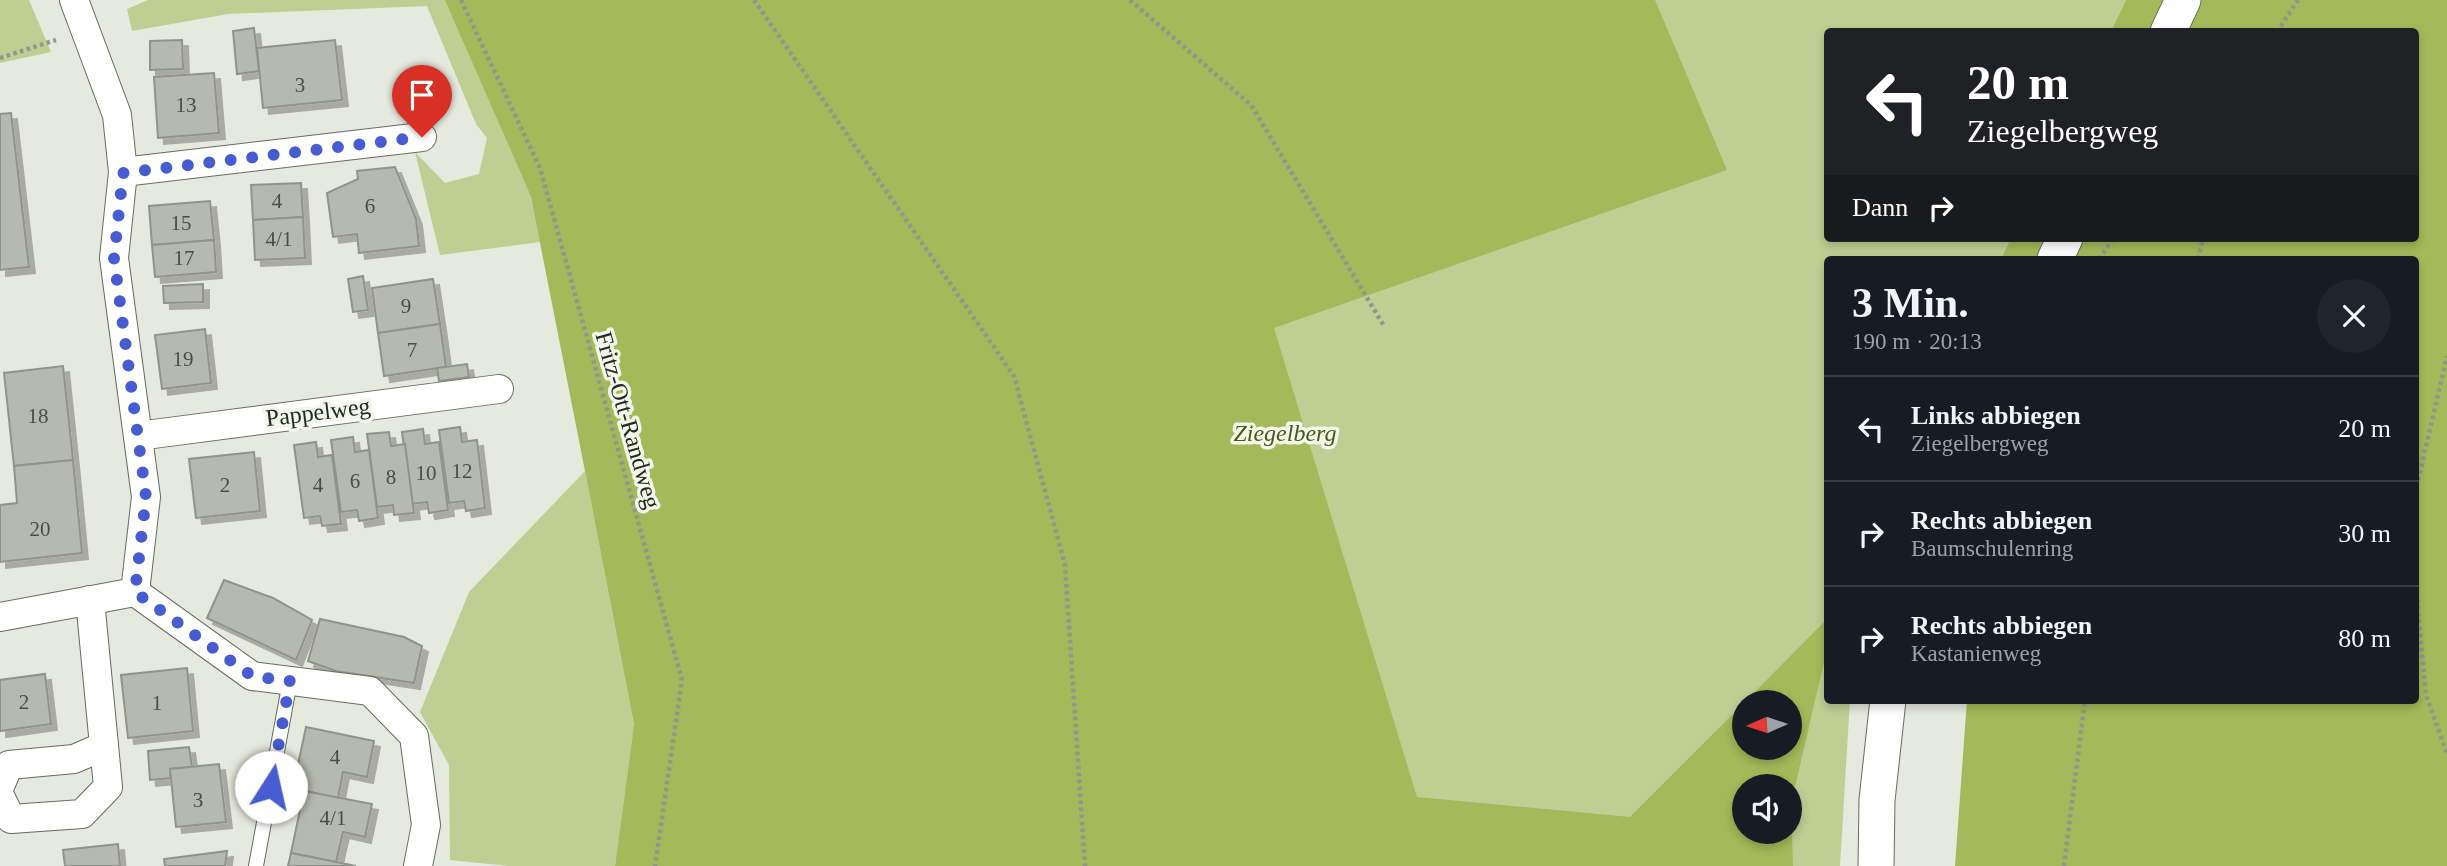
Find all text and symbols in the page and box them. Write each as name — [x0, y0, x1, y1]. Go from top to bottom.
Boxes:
text: 20 m — [1967, 55, 2069, 110]
icon: left — [1852, 56, 1943, 147]
pin — [392, 65, 452, 137]
house number: 3 — [295, 73, 305, 97]
icon: arrive — [403, 76, 441, 114]
house number: 13 — [176, 93, 197, 117]
text: Ziegelbergweg — [1967, 113, 2158, 149]
house number: 4 — [272, 189, 283, 213]
icon: right — [1922, 189, 1960, 227]
text: Dann — [1852, 193, 1908, 222]
house number: 6 — [365, 194, 375, 218]
house number: 15 — [171, 211, 192, 235]
house number: 4/1 — [266, 227, 292, 251]
house number: 17 — [174, 246, 195, 270]
button: close — [2317, 279, 2391, 353]
text: 3 Min. — [1852, 280, 1969, 326]
house number: 9 — [401, 294, 411, 318]
street label: Fritz-Ott-Randweg — [590, 329, 666, 511]
text: 190 m · 20:13 — [1852, 329, 1982, 354]
house number: 7 — [407, 338, 417, 362]
house number: 19 — [173, 347, 194, 371]
street label: Pappelweg — [264, 393, 372, 431]
text: Links abbiegen — [1911, 401, 2081, 430]
house number: 18 — [28, 404, 49, 428]
icon: left — [1852, 410, 1890, 448]
text: 20 m — [2338, 414, 2391, 443]
park label: Ziegelberg — [1233, 420, 1337, 446]
text: Ziegelbergweg — [1911, 431, 2049, 456]
house number: 12 — [452, 459, 473, 483]
house number: 10 — [416, 461, 437, 485]
house number: 8 — [386, 465, 396, 489]
house number: 6 — [350, 469, 360, 493]
house number: 2 — [220, 473, 230, 497]
house number: 4 — [313, 473, 324, 497]
text: Rechts abbiegen — [1911, 506, 2092, 535]
icon: right — [1852, 515, 1890, 553]
house number: 20 — [30, 517, 51, 541]
text: 30 m — [2338, 519, 2391, 548]
text: Baumschulenring — [1911, 536, 2073, 561]
text: Rechts abbiegen — [1911, 611, 2092, 640]
icon: right — [1852, 620, 1890, 658]
text: 80 m — [2338, 624, 2391, 653]
text: Kastanienweg — [1911, 641, 2041, 666]
house number: 2 — [19, 690, 29, 714]
north arrow — [1732, 690, 1802, 760]
map controls — [1732, 690, 1802, 844]
house number: 1 — [152, 691, 162, 715]
house number: 4 — [330, 745, 341, 769]
position arrow — [234, 750, 308, 824]
button: sound — [1732, 774, 1802, 844]
house number: 3 — [193, 788, 203, 812]
house number: 4/1 — [320, 806, 346, 830]

